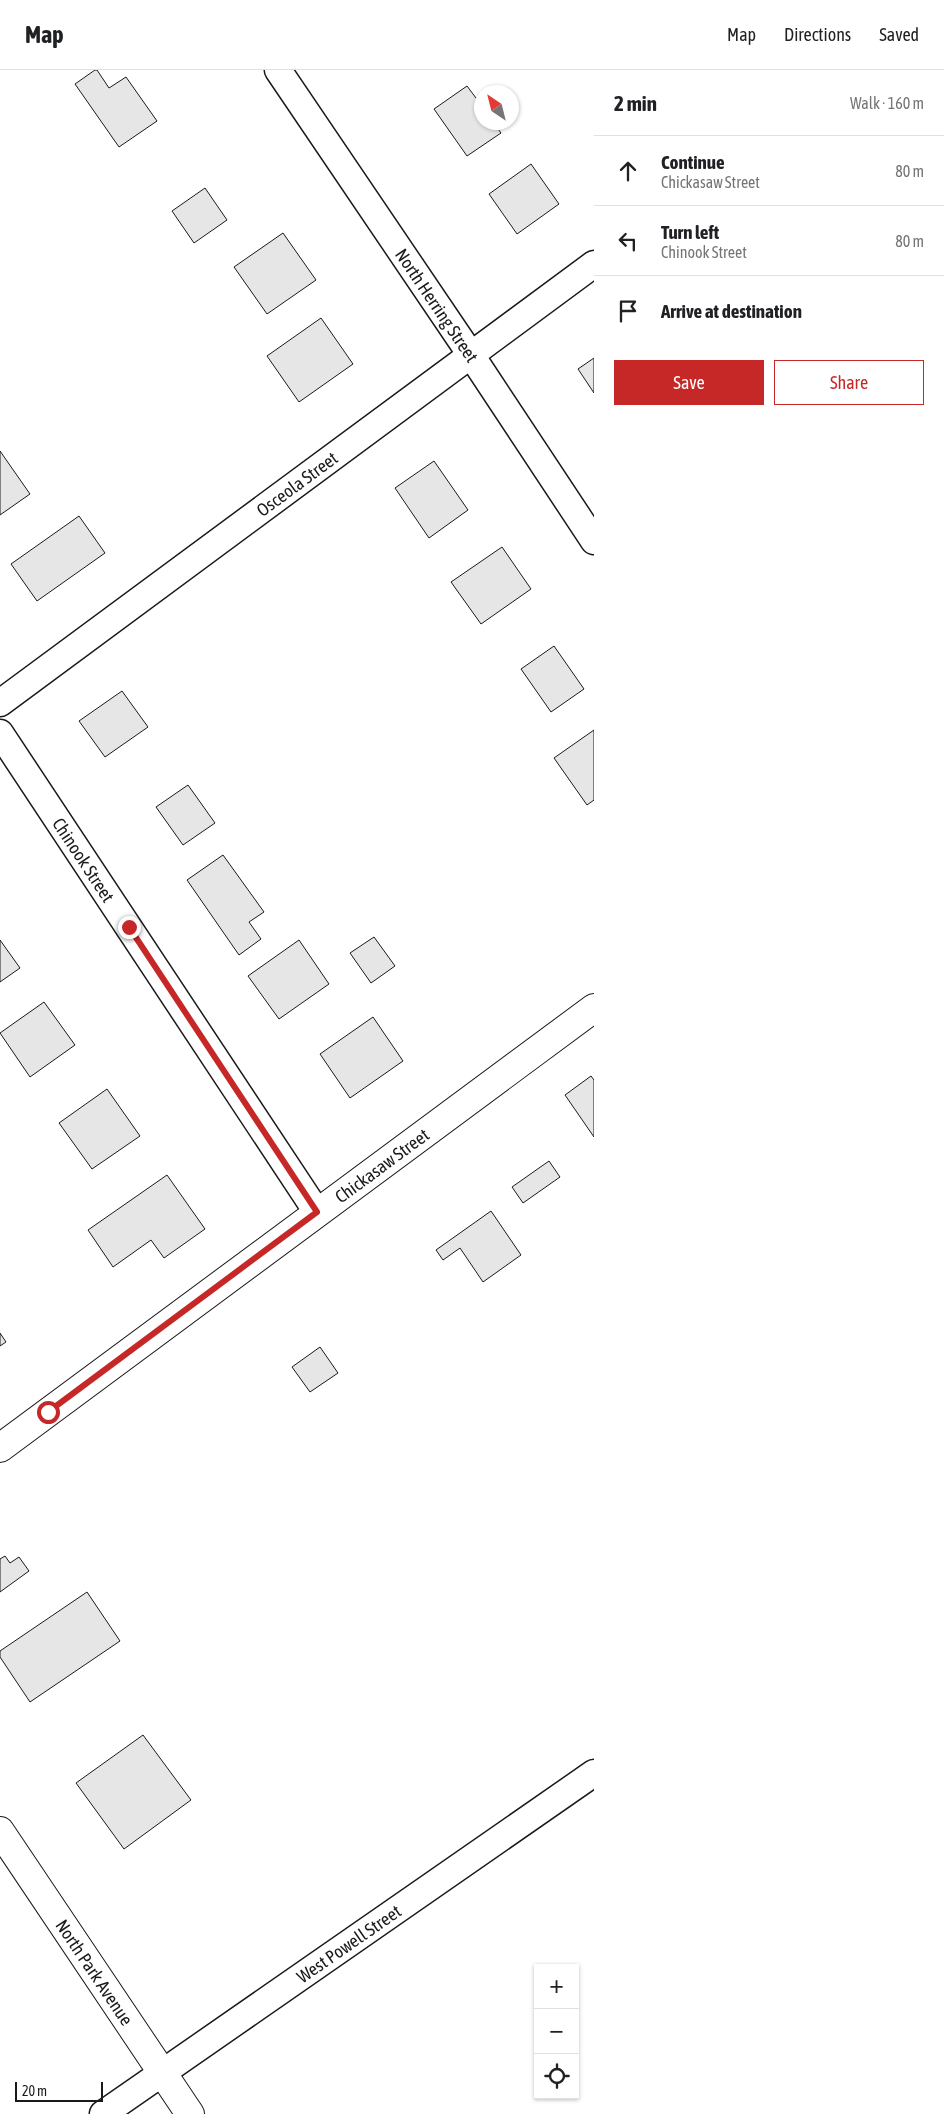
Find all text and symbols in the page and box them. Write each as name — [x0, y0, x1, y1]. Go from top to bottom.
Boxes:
text: Map — [25, 21, 64, 48]
text: Map — [727, 24, 756, 45]
text: Directions — [784, 24, 851, 45]
text: Saved — [879, 24, 919, 45]
north arrow — [474, 85, 519, 130]
text: 2 min — [614, 91, 657, 115]
text: Walk · 160 m — [850, 94, 924, 112]
text: Continue — [661, 151, 725, 173]
icon: ahead — [614, 157, 642, 185]
text: 80 m — [895, 162, 924, 180]
text: Chickasaw Street — [661, 173, 760, 191]
text: Turn left — [661, 221, 719, 243]
icon: left — [614, 227, 642, 255]
text: 80 m — [895, 232, 924, 250]
text: Chinook Street — [661, 243, 747, 261]
street label: North Herring Street — [391, 244, 483, 366]
icon: arrive — [614, 297, 642, 325]
text: Arrive at destination — [661, 300, 802, 322]
button: Save — [614, 360, 764, 405]
button: Share — [774, 360, 924, 405]
street label: Osceola Street — [252, 447, 341, 520]
street label: Chinook Street — [48, 814, 119, 906]
route end — [118, 916, 141, 939]
street label: Chickasaw Street — [331, 1124, 433, 1207]
route start — [37, 1401, 60, 1424]
street label: West Powell Street — [293, 1900, 405, 1987]
street label: North Park Avenue — [52, 1915, 138, 2029]
map controls — [534, 1964, 579, 2099]
button: + — [534, 1964, 579, 2009]
button: − — [534, 2009, 579, 2054]
button: locate — [534, 2054, 579, 2099]
scale bar — [15, 2079, 102, 2102]
text: 20 m — [22, 2083, 47, 2099]

